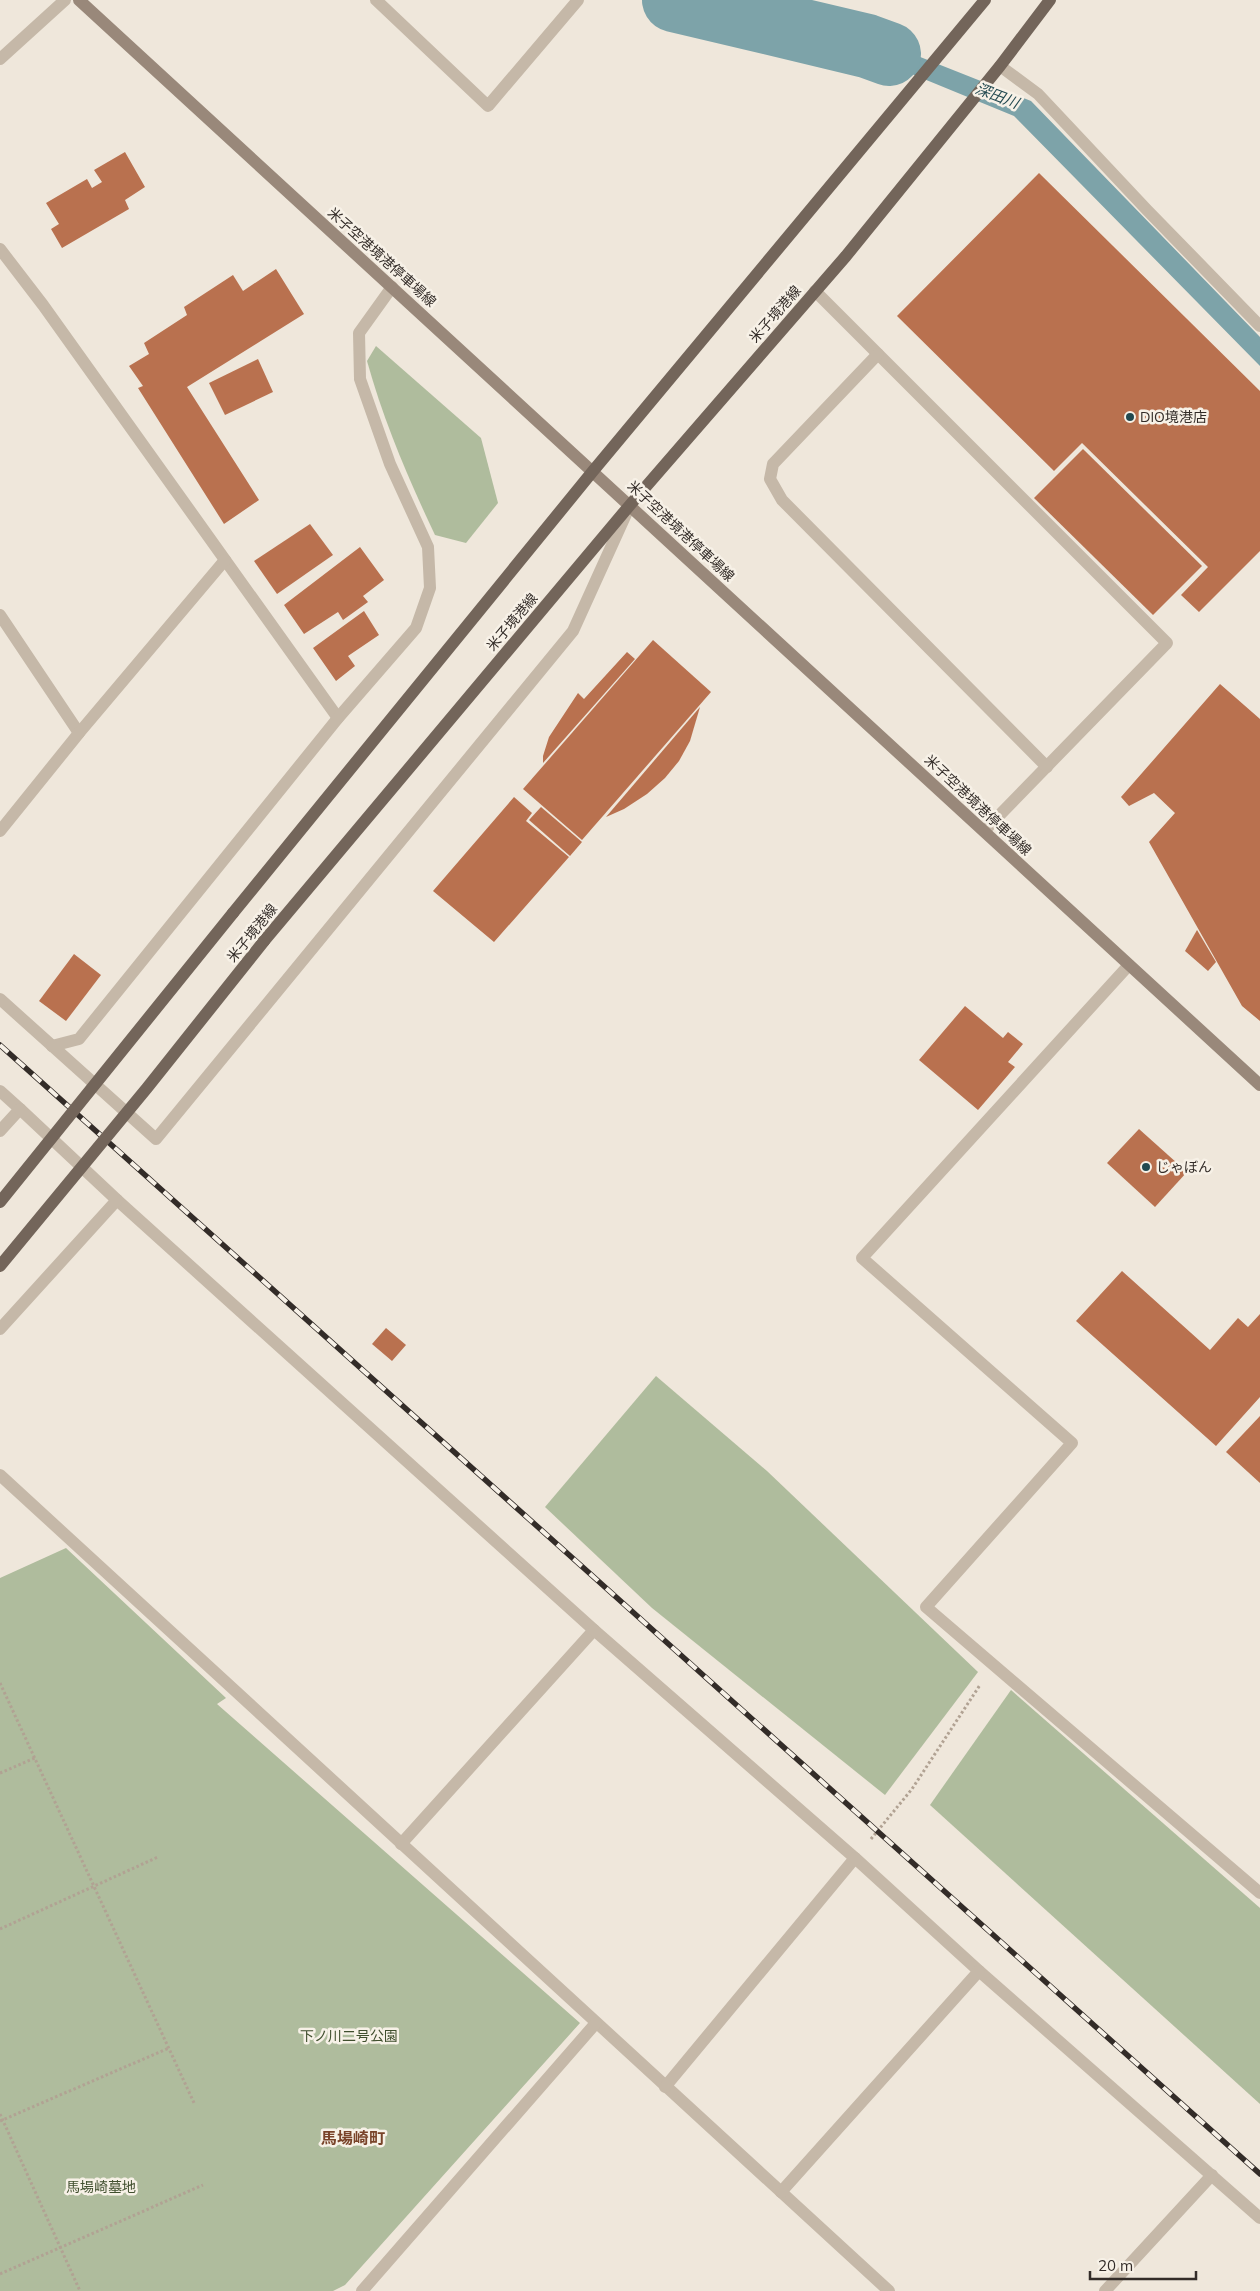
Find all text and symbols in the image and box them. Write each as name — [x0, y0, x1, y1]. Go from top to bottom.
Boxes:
water label: 深田川 — [973, 79, 1023, 113]
street label: 米子空港境港停車場線 — [324, 203, 440, 311]
street label: 米子境港線 — [745, 282, 805, 346]
place label: DIO境港店 — [1140, 408, 1207, 426]
marker: DIO境港店 — [1124, 411, 1136, 423]
street label: 米子空港境港停車場線 — [624, 477, 738, 585]
street label: 米子境港線 — [483, 589, 541, 655]
street label: 米子空港境港停車場線 — [921, 751, 1035, 859]
street label: 米子境港線 — [223, 900, 281, 966]
place label: じゃぼん — [1156, 1158, 1212, 1176]
marker: じゃぼん — [1140, 1161, 1152, 1173]
park label: 下ノ川二号公園 — [300, 2027, 398, 2045]
district label: 馬場崎町 — [321, 2128, 385, 2148]
park label: 馬場崎墓地 — [66, 2178, 136, 2196]
scale bar — [1090, 2248, 1196, 2280]
text: 20 m — [1098, 2256, 1133, 2275]

